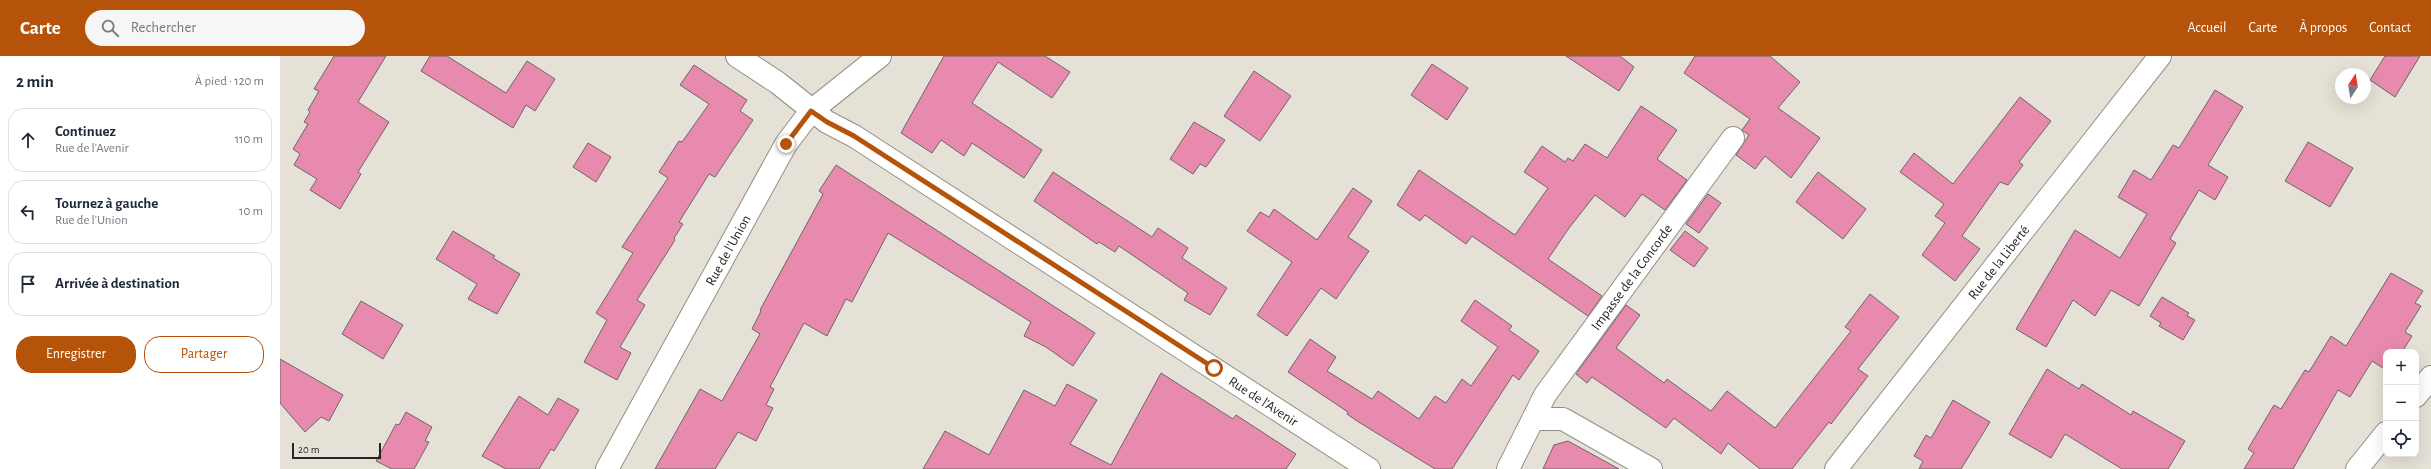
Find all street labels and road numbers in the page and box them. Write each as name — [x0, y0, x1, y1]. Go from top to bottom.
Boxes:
street label: Rue de l'Union — [703, 213, 754, 288]
street label: Impasse de la Concorde — [1589, 222, 1675, 333]
street label: Rue de la Liberté — [1966, 223, 2032, 302]
street label: Rue de l'Avenir — [1226, 374, 1301, 429]

